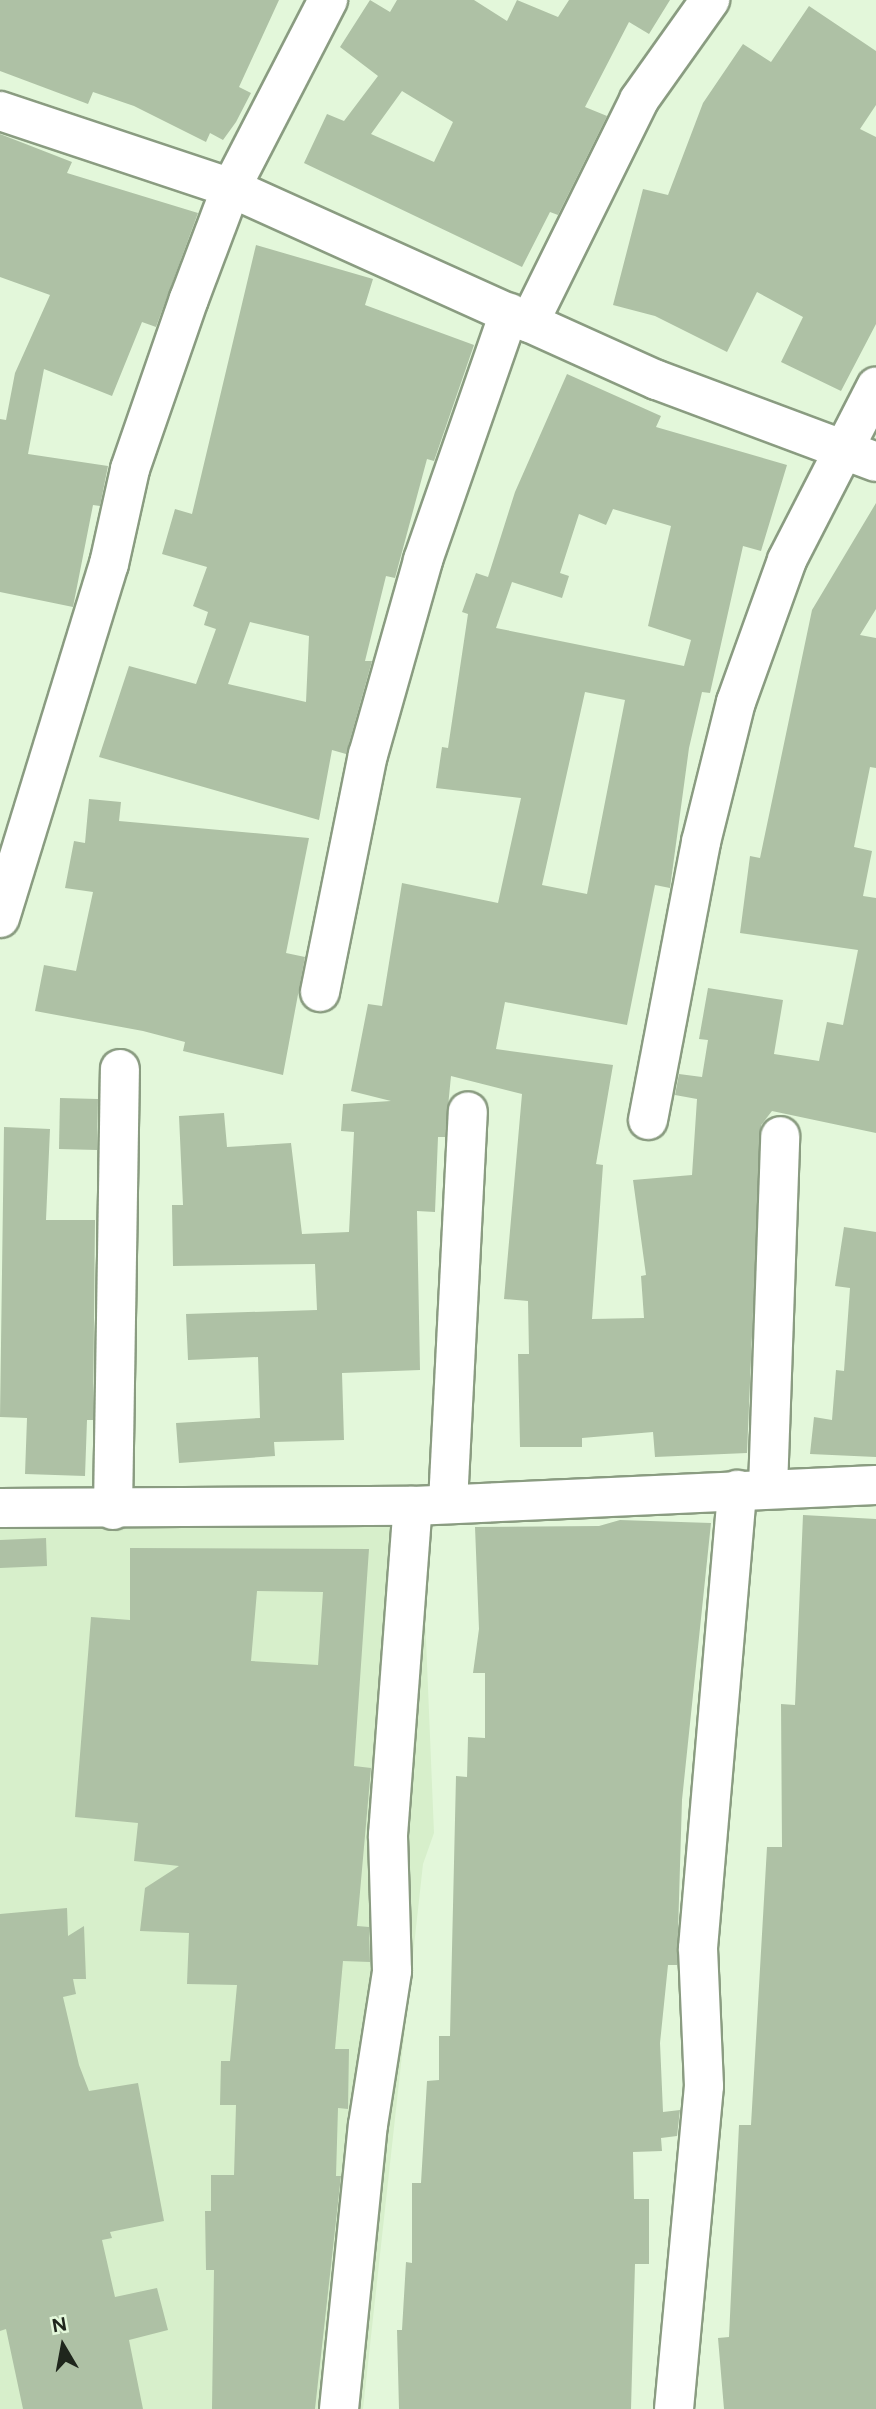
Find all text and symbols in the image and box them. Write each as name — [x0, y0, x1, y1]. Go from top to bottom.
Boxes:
north arrow — [28, 2311, 98, 2381]
text: N — [50, 2312, 68, 2337]

